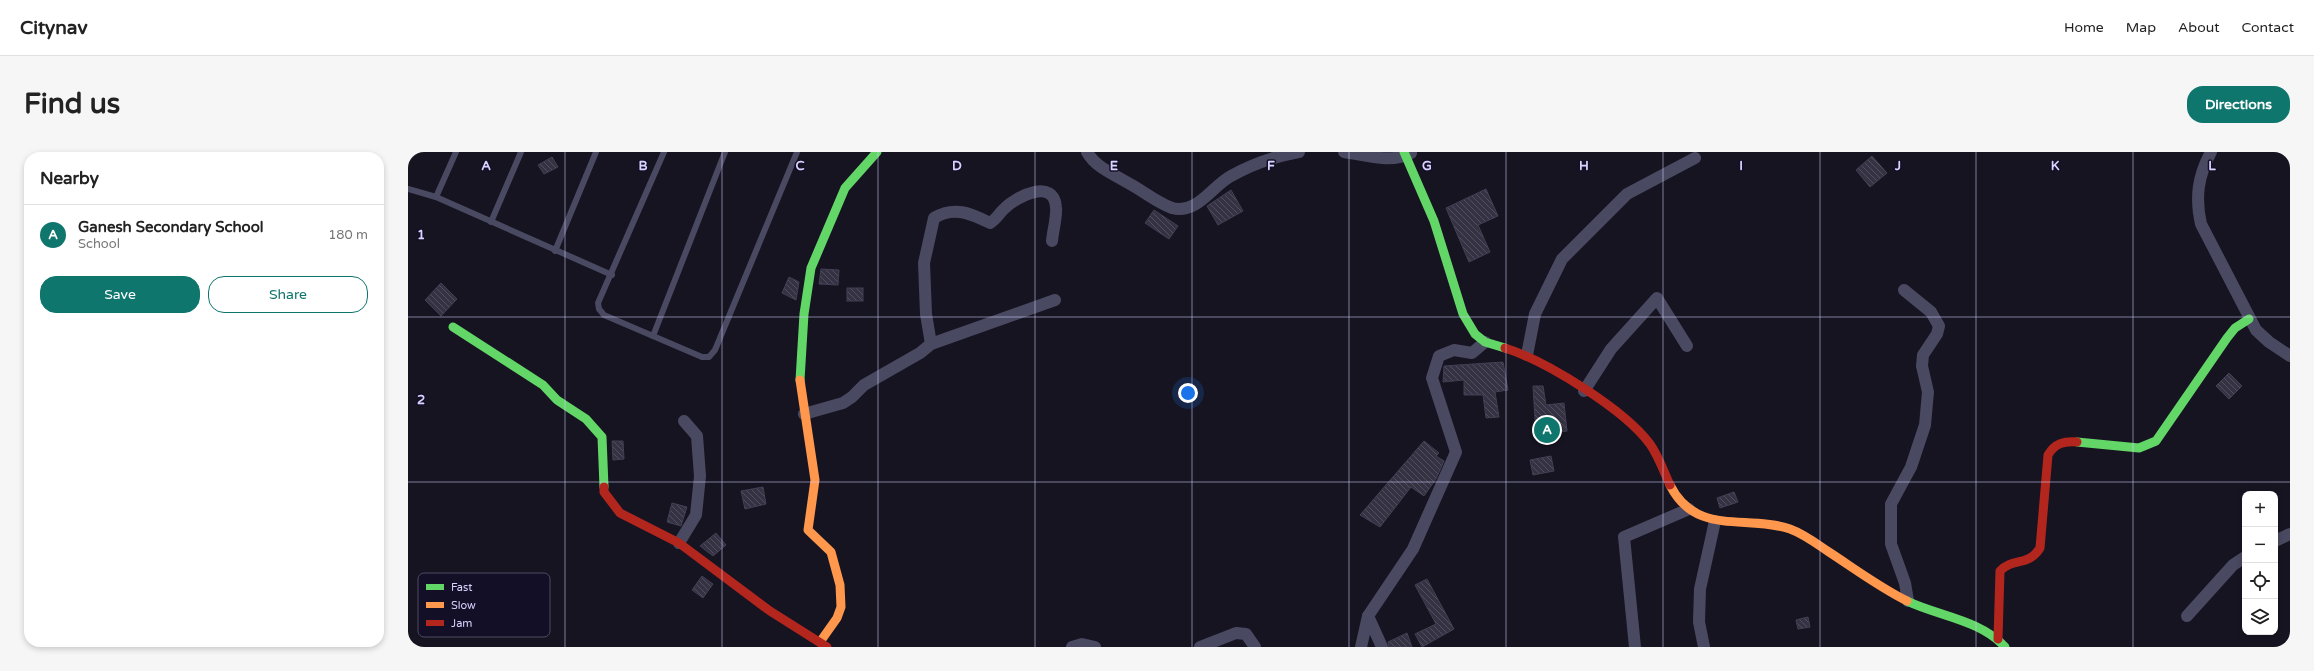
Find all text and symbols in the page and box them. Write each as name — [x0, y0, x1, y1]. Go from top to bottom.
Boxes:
text: Citynav — [20, 17, 87, 39]
text: Home — [2064, 19, 2104, 36]
text: Map — [2126, 19, 2156, 36]
text: About — [2178, 19, 2220, 36]
text: Contact — [2242, 19, 2294, 36]
button: Directions — [2187, 86, 2290, 123]
text: Find us — [24, 87, 120, 121]
text: A — [481, 158, 491, 174]
text: B — [638, 158, 648, 174]
text: C — [795, 158, 805, 174]
text: D — [952, 158, 962, 174]
text: E — [1110, 158, 1118, 174]
text: F — [1267, 158, 1275, 174]
text: G — [1422, 158, 1432, 174]
text: H — [1579, 158, 1589, 174]
text: I — [1739, 158, 1743, 174]
text: J — [1894, 158, 1901, 174]
text: K — [2051, 158, 2060, 174]
text: L — [2208, 158, 2216, 174]
text: Nearby — [40, 168, 99, 189]
text: Ganesh Secondary School — [78, 218, 264, 236]
text: A — [48, 227, 58, 243]
text: 180 m — [328, 227, 368, 243]
text: 1 — [417, 227, 425, 243]
text: School — [78, 236, 120, 252]
button: Save — [40, 276, 200, 313]
button: Share — [208, 276, 368, 313]
your location — [1178, 383, 1198, 403]
text: 2 — [417, 392, 425, 408]
pin: A — [1534, 415, 1560, 445]
map controls — [2242, 491, 2278, 635]
button: + — [2242, 491, 2278, 527]
button: − — [2242, 527, 2278, 563]
button: locate — [2242, 563, 2278, 599]
legend — [418, 573, 550, 637]
text: Fast — [451, 581, 472, 594]
text: Slow — [451, 599, 476, 612]
button: layers — [2242, 599, 2278, 635]
text: Jam — [451, 617, 472, 630]

